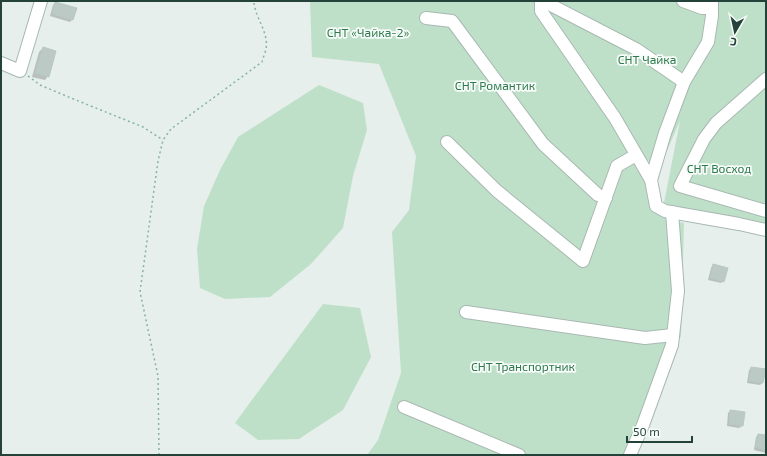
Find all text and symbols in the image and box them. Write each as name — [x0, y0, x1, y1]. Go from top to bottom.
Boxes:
north arrow — [715, 12, 755, 52]
park label: СНТ «Чайка-2» — [327, 25, 409, 39]
text: С — [729, 35, 738, 49]
park label: СНТ Чайка — [618, 52, 676, 66]
park label: СНТ Романтик — [455, 78, 536, 92]
park label: СНТ Восход — [687, 161, 751, 175]
park label: СНТ Транспортник — [471, 359, 576, 373]
scale bar — [627, 418, 692, 444]
text: 50 m — [633, 424, 660, 438]

